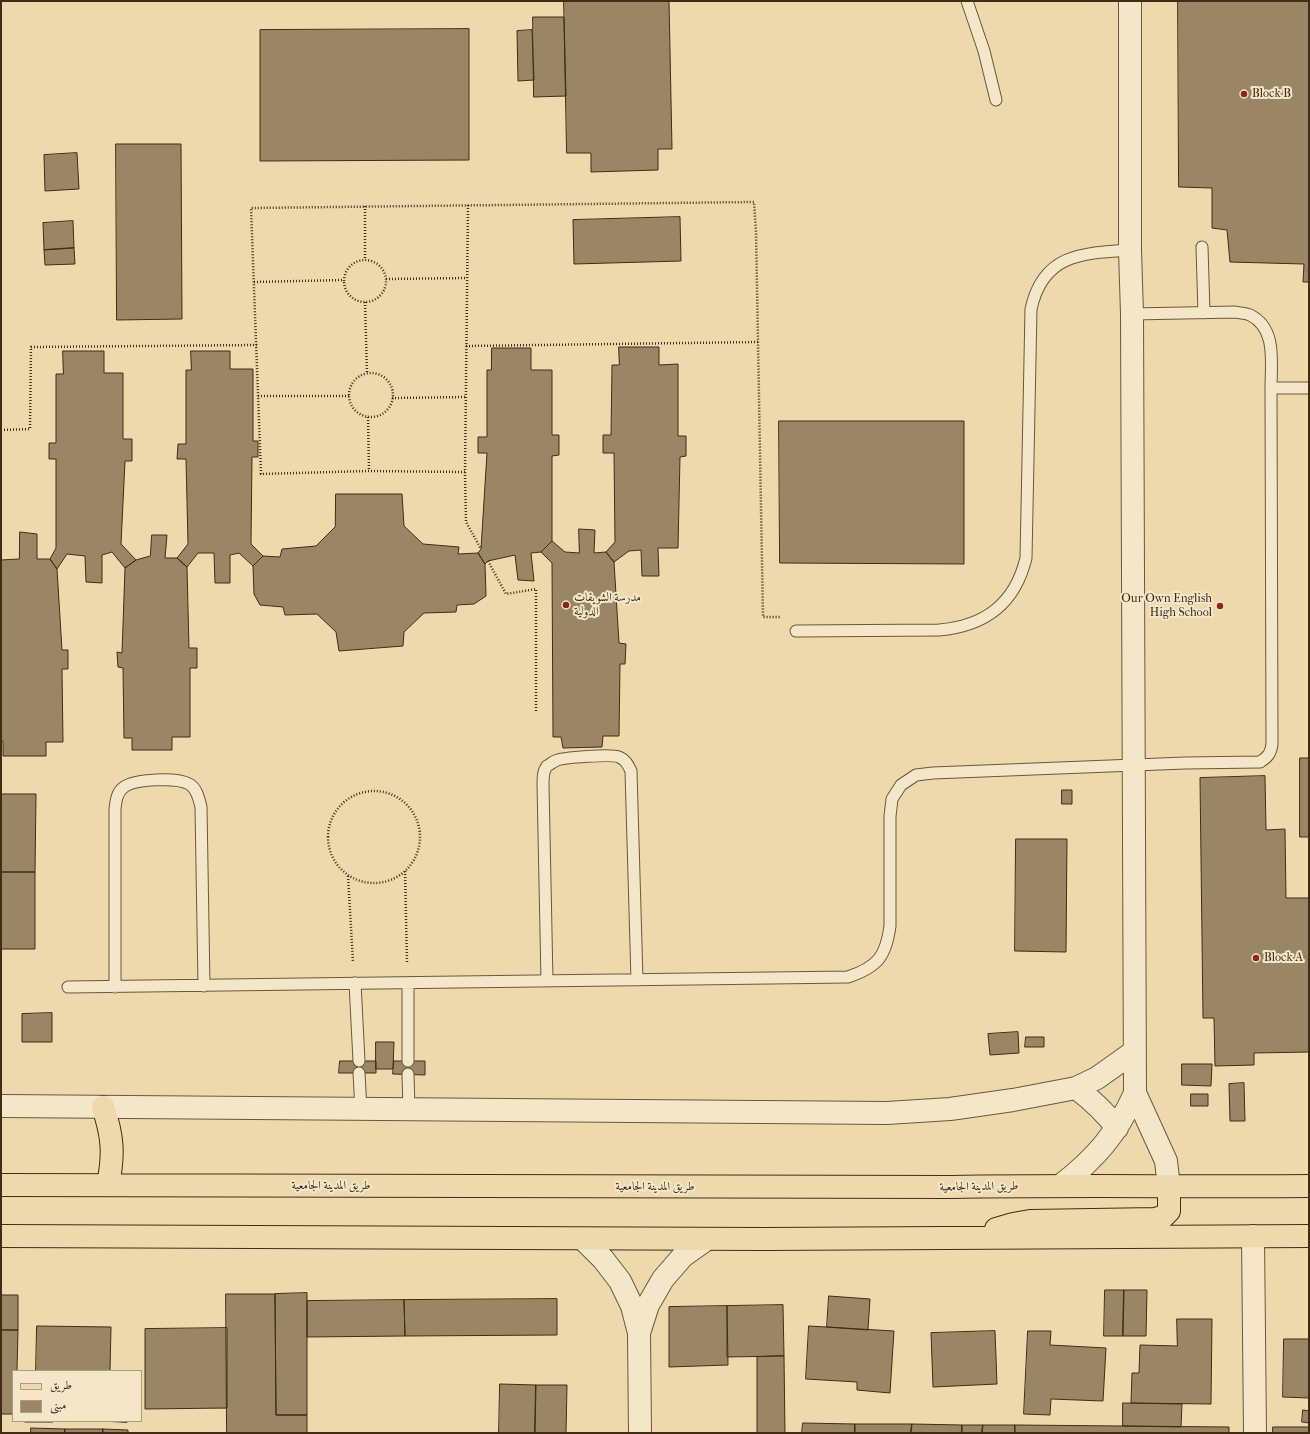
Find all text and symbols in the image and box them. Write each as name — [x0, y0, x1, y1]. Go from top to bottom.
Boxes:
place label: Block B — [1252, 87, 1291, 101]
marker: Block B — [1239, 89, 1249, 99]
place label: مدرسة الشويفات الدولية — [574, 591, 641, 619]
place label: Our Own English High School — [1121, 592, 1212, 620]
marker: مدرسة الشويفات الدولية — [561, 600, 571, 610]
marker: Our Own English High School — [1215, 601, 1225, 611]
place label: Block A — [1264, 951, 1303, 965]
marker: Block A — [1251, 953, 1261, 963]
street label: طريق المدينة الجامعية — [291, 1179, 371, 1193]
street label: طريق المدينة الجامعية — [939, 1179, 1019, 1195]
street label: طريق المدينة الجامعية — [615, 1180, 695, 1194]
legend — [12, 1370, 142, 1422]
text: طريق — [50, 1378, 72, 1392]
text: مبنى — [50, 1398, 66, 1412]

